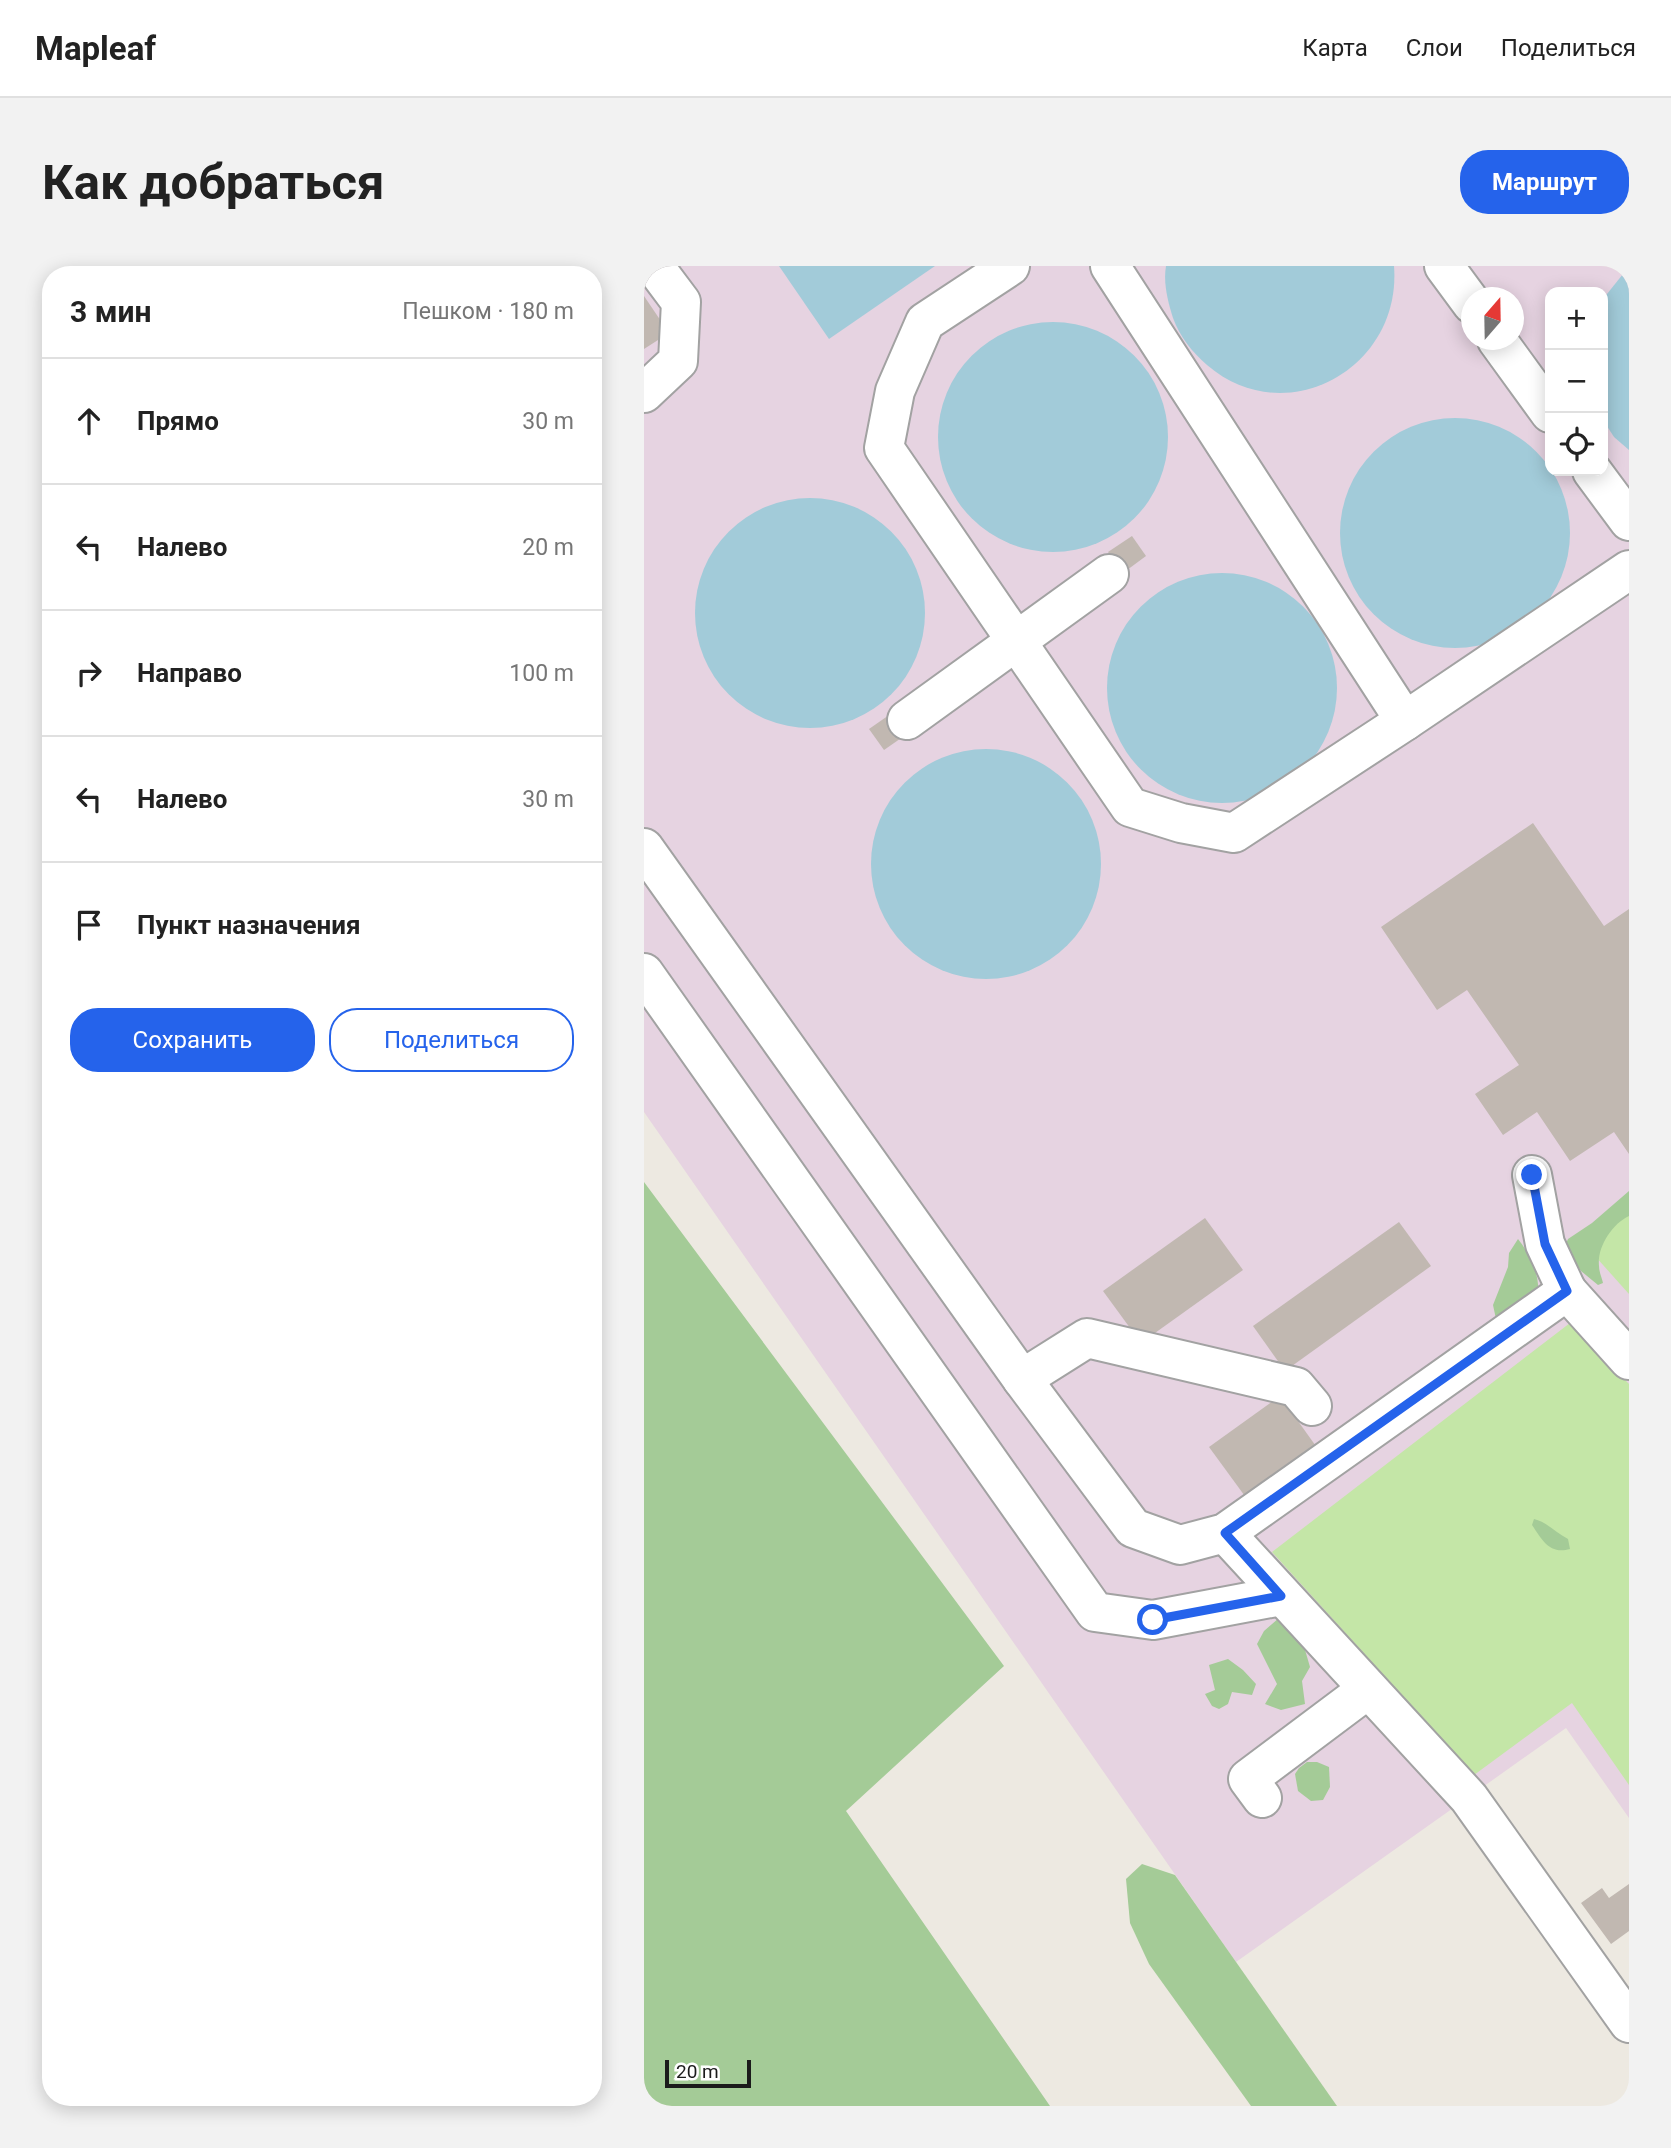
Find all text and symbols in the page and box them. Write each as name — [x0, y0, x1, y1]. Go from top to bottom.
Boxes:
text: Mapleaf — [35, 29, 156, 68]
text: Карта — [1302, 34, 1368, 62]
text: Слои — [1406, 34, 1463, 62]
text: Поделиться — [1501, 34, 1636, 62]
button: Маршрут — [1460, 150, 1629, 214]
text: Как добраться — [42, 154, 384, 211]
north arrow — [1461, 287, 1524, 350]
map controls — [1545, 287, 1608, 476]
button: + — [1545, 287, 1608, 350]
text: 3 мин — [70, 294, 151, 329]
text: Пешком · 180 m — [402, 298, 574, 325]
button: − — [1545, 350, 1608, 413]
icon: ahead — [70, 402, 108, 440]
text: Прямо — [137, 406, 219, 436]
text: 30 m — [522, 408, 574, 435]
button: locate — [1545, 413, 1608, 476]
icon: left — [70, 528, 108, 566]
text: Налево — [137, 532, 227, 562]
text: 20 m — [522, 534, 574, 561]
icon: right — [70, 654, 108, 692]
text: Направо — [137, 658, 242, 688]
text: 100 m — [509, 660, 574, 687]
icon: left — [70, 780, 108, 818]
text: Налево — [137, 784, 227, 814]
text: 30 m — [522, 786, 574, 813]
icon: arrive — [70, 906, 108, 944]
text: Пункт назначения — [137, 910, 361, 940]
button: Сохранить — [70, 1008, 315, 1072]
button: Поделиться — [329, 1008, 574, 1072]
route end — [1516, 1159, 1547, 1190]
route start — [1137, 1604, 1168, 1635]
scale bar — [665, 2057, 751, 2089]
text: 20 m — [676, 2060, 719, 2083]

